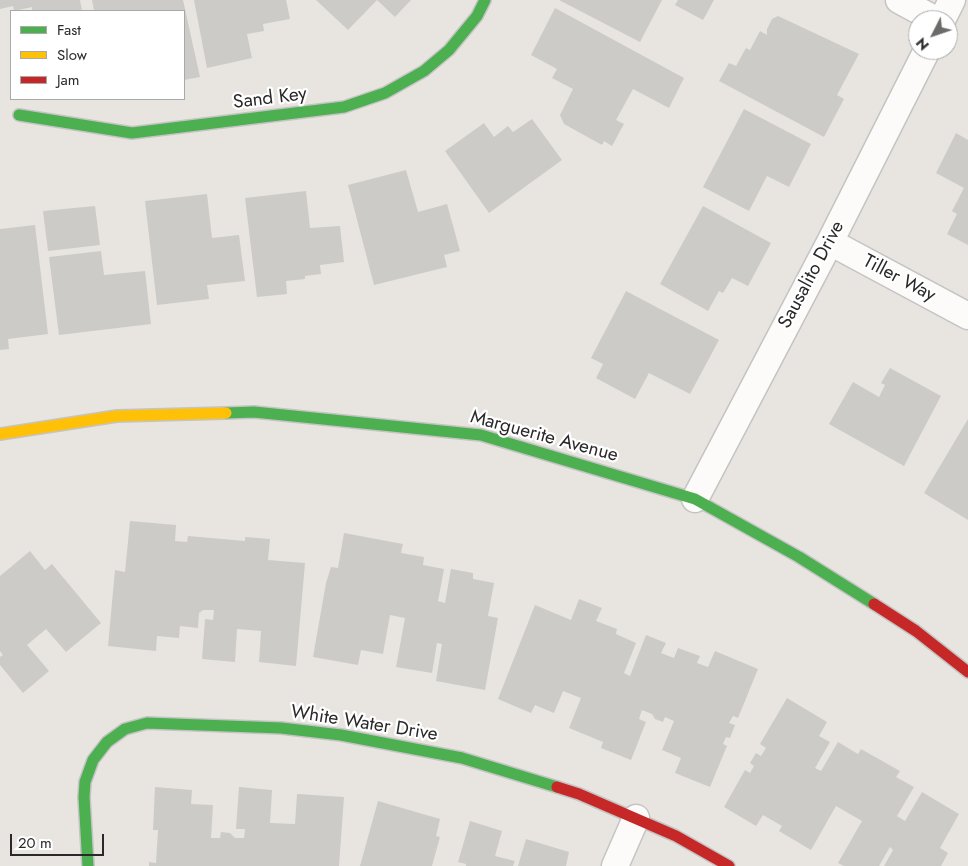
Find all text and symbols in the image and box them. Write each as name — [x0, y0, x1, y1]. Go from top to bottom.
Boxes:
legend — [10, 10, 185, 100]
north arrow — [908, 10, 958, 60]
text: Fast — [57, 19, 81, 41]
text: N — [911, 33, 934, 55]
text: Slow — [57, 44, 87, 66]
text: Jam — [57, 69, 80, 91]
street label: Sand Key — [232, 83, 308, 115]
street label: Sausalito Drive — [774, 217, 850, 333]
street label: Tiller Way — [859, 250, 939, 308]
street label: Marguerite Avenue — [468, 406, 620, 468]
street label: White Water Drive — [289, 701, 439, 747]
scale bar — [12, 824, 106, 856]
text: 20 m — [18, 832, 52, 854]

